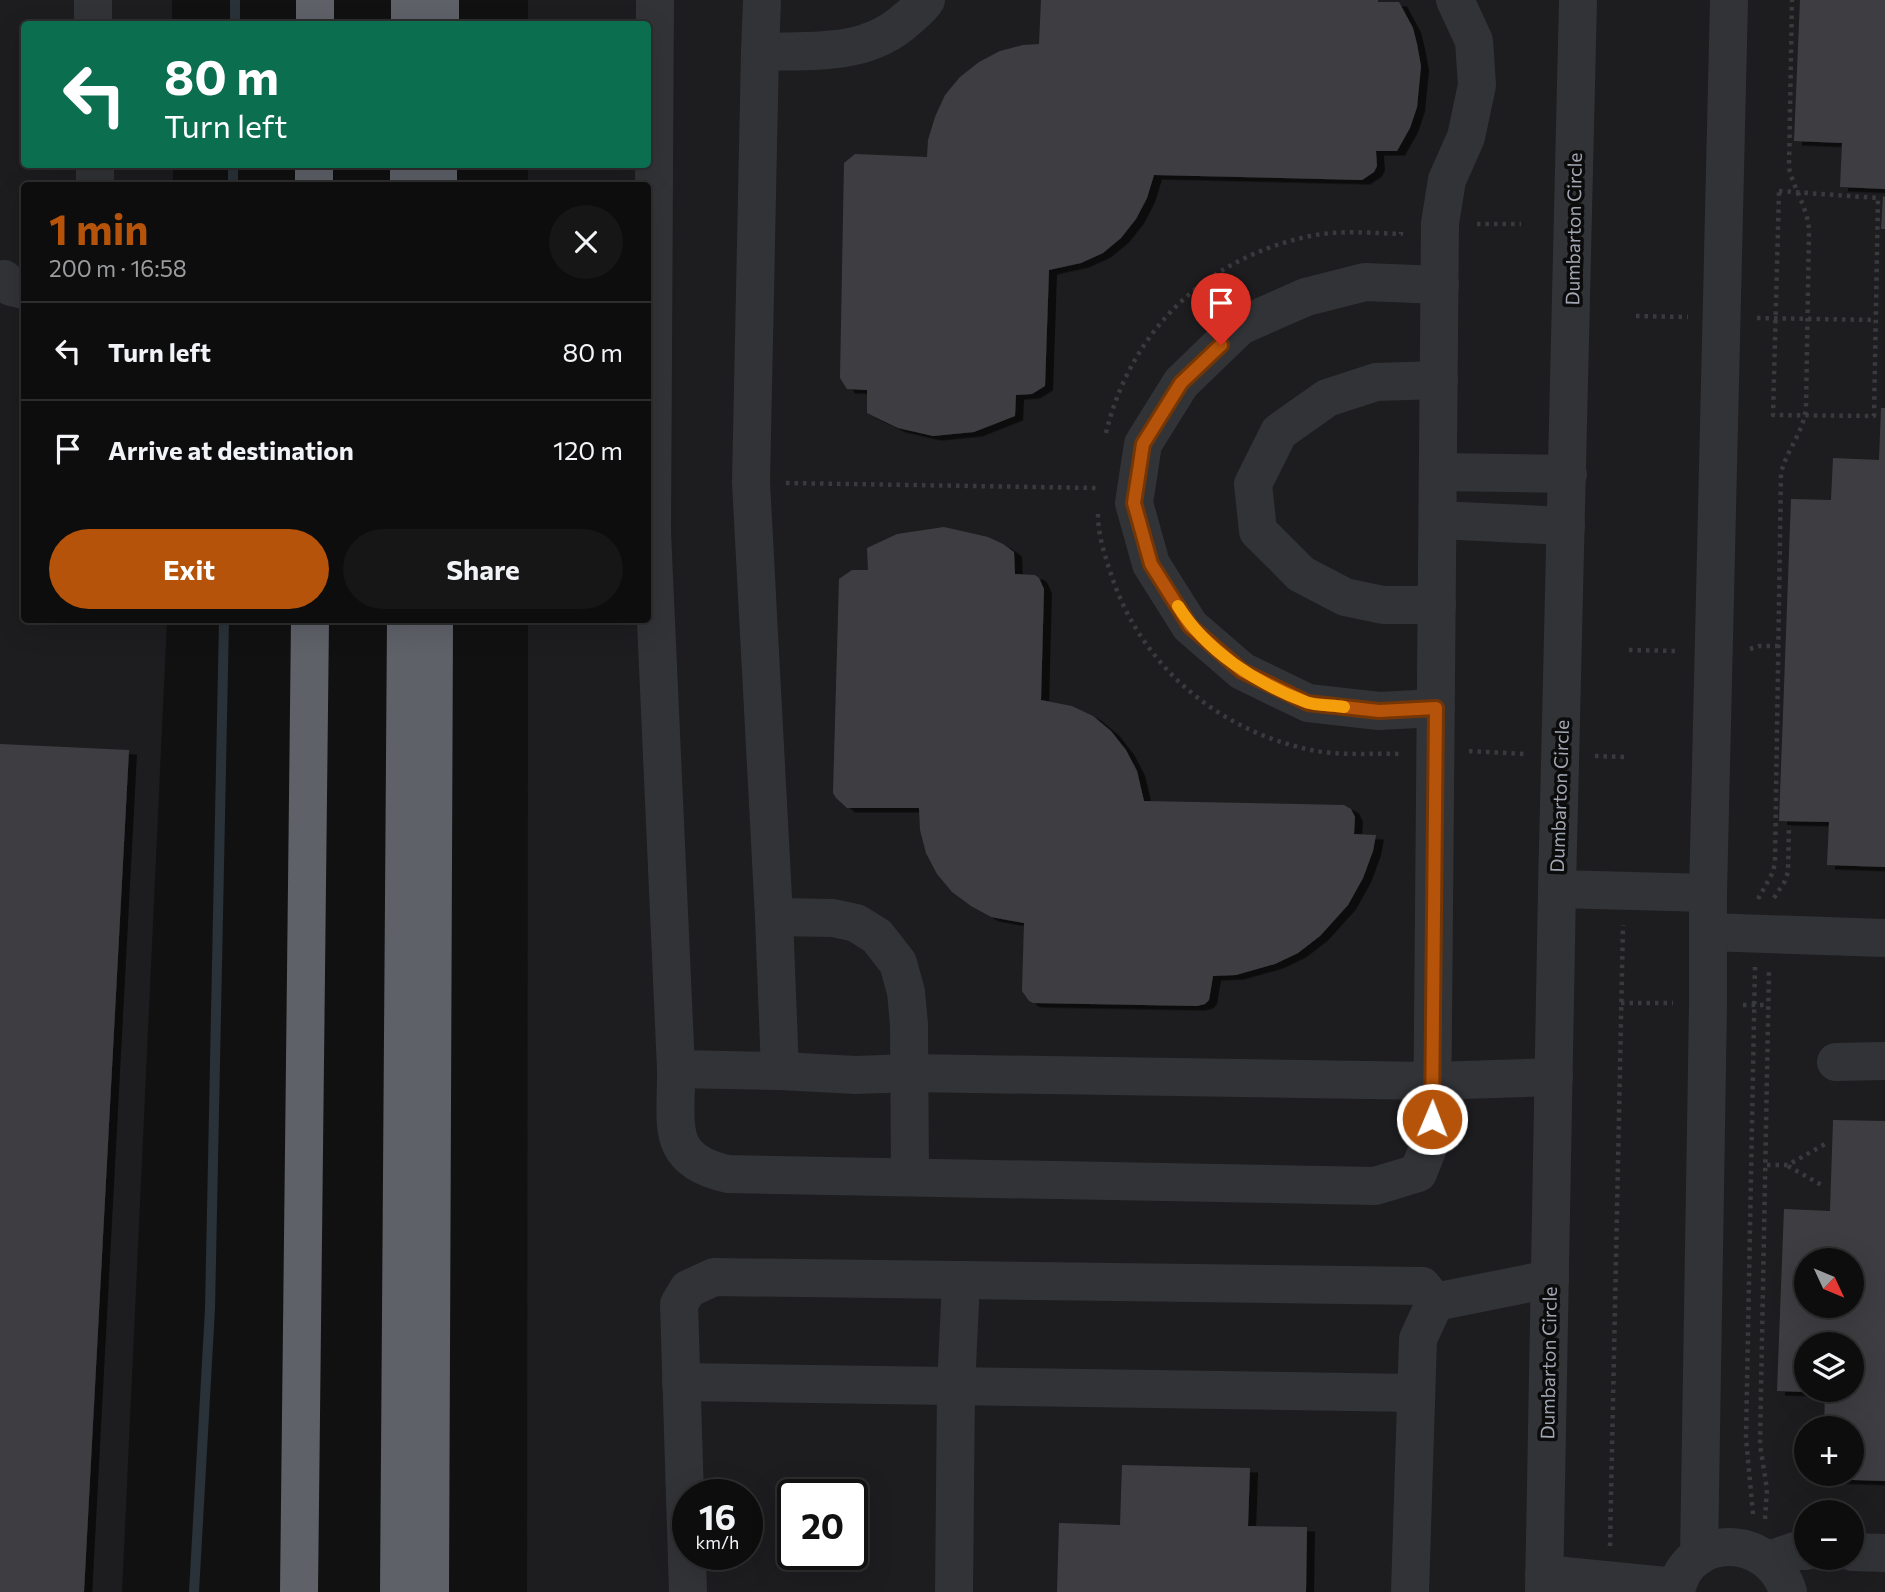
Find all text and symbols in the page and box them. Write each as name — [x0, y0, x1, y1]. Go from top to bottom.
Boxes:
text: 80 m — [164, 45, 279, 105]
icon: left — [49, 49, 140, 140]
text: Turn left — [164, 105, 288, 145]
street label: Dumbarton Circle — [1560, 152, 1586, 306]
text: 1 min — [49, 202, 149, 254]
button: close — [549, 205, 623, 279]
text: 200 m · 16:58 — [49, 254, 187, 282]
pin — [1191, 273, 1251, 345]
icon: arrive — [1202, 284, 1240, 322]
icon: left — [49, 332, 87, 370]
text: Turn left — [108, 336, 211, 367]
text: 80 m — [563, 336, 623, 367]
icon: arrive — [49, 430, 87, 468]
text: Arrive at destination — [108, 434, 354, 465]
text: 120 m — [553, 434, 623, 465]
button: Exit — [49, 529, 329, 609]
button: Share — [343, 529, 623, 609]
street label: Dumbarton Circle — [1545, 719, 1573, 873]
position arrow — [1395, 1082, 1469, 1156]
north arrow — [1794, 1248, 1864, 1318]
map controls — [1794, 1248, 1864, 1570]
street label: Dumbarton Circle — [1535, 1286, 1561, 1440]
button: layers — [1794, 1332, 1864, 1402]
button: + — [1794, 1416, 1864, 1486]
speed limit sign: 20 — [777, 1479, 868, 1570]
text: 16 — [699, 1494, 736, 1537]
button: − — [1794, 1500, 1864, 1570]
text: km/h — [696, 1531, 739, 1553]

